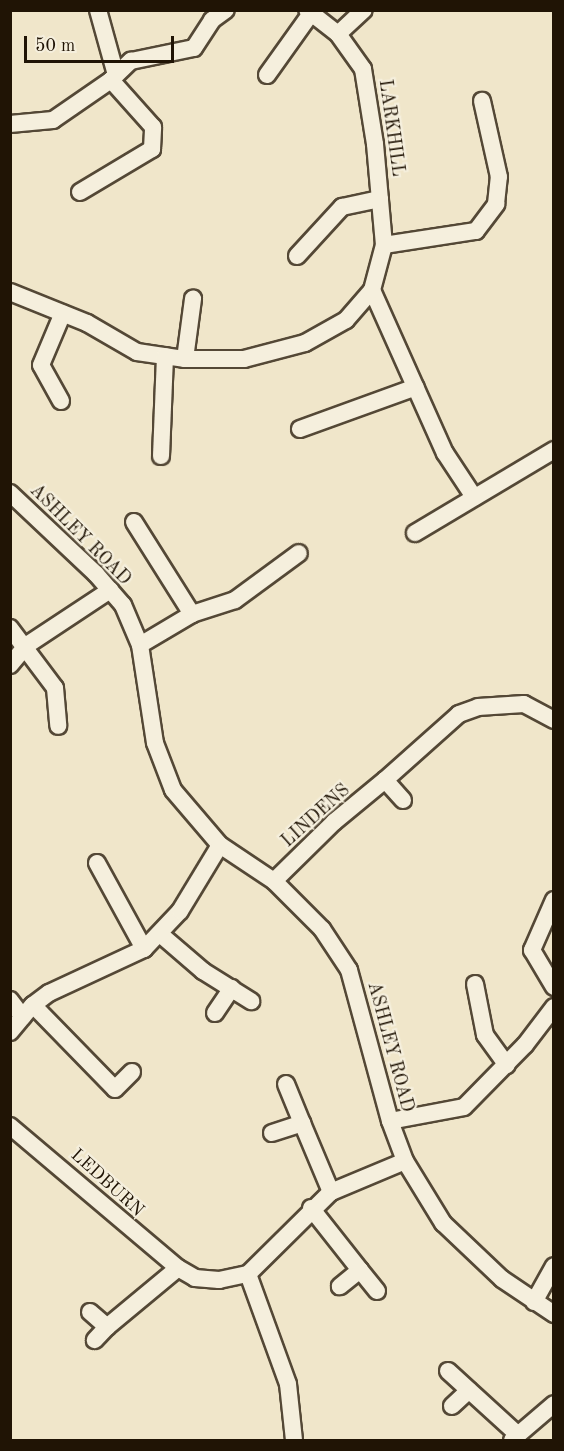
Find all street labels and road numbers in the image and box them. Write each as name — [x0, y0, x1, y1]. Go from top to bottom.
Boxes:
street label: LARKHILL — [374, 78, 408, 178]
street label: ASHLEY ROAD — [25, 480, 135, 590]
street label: LINDENS — [277, 780, 355, 852]
street label: ASHLEY ROAD — [362, 980, 418, 1114]
street label: LEDBURN — [66, 1144, 148, 1222]

